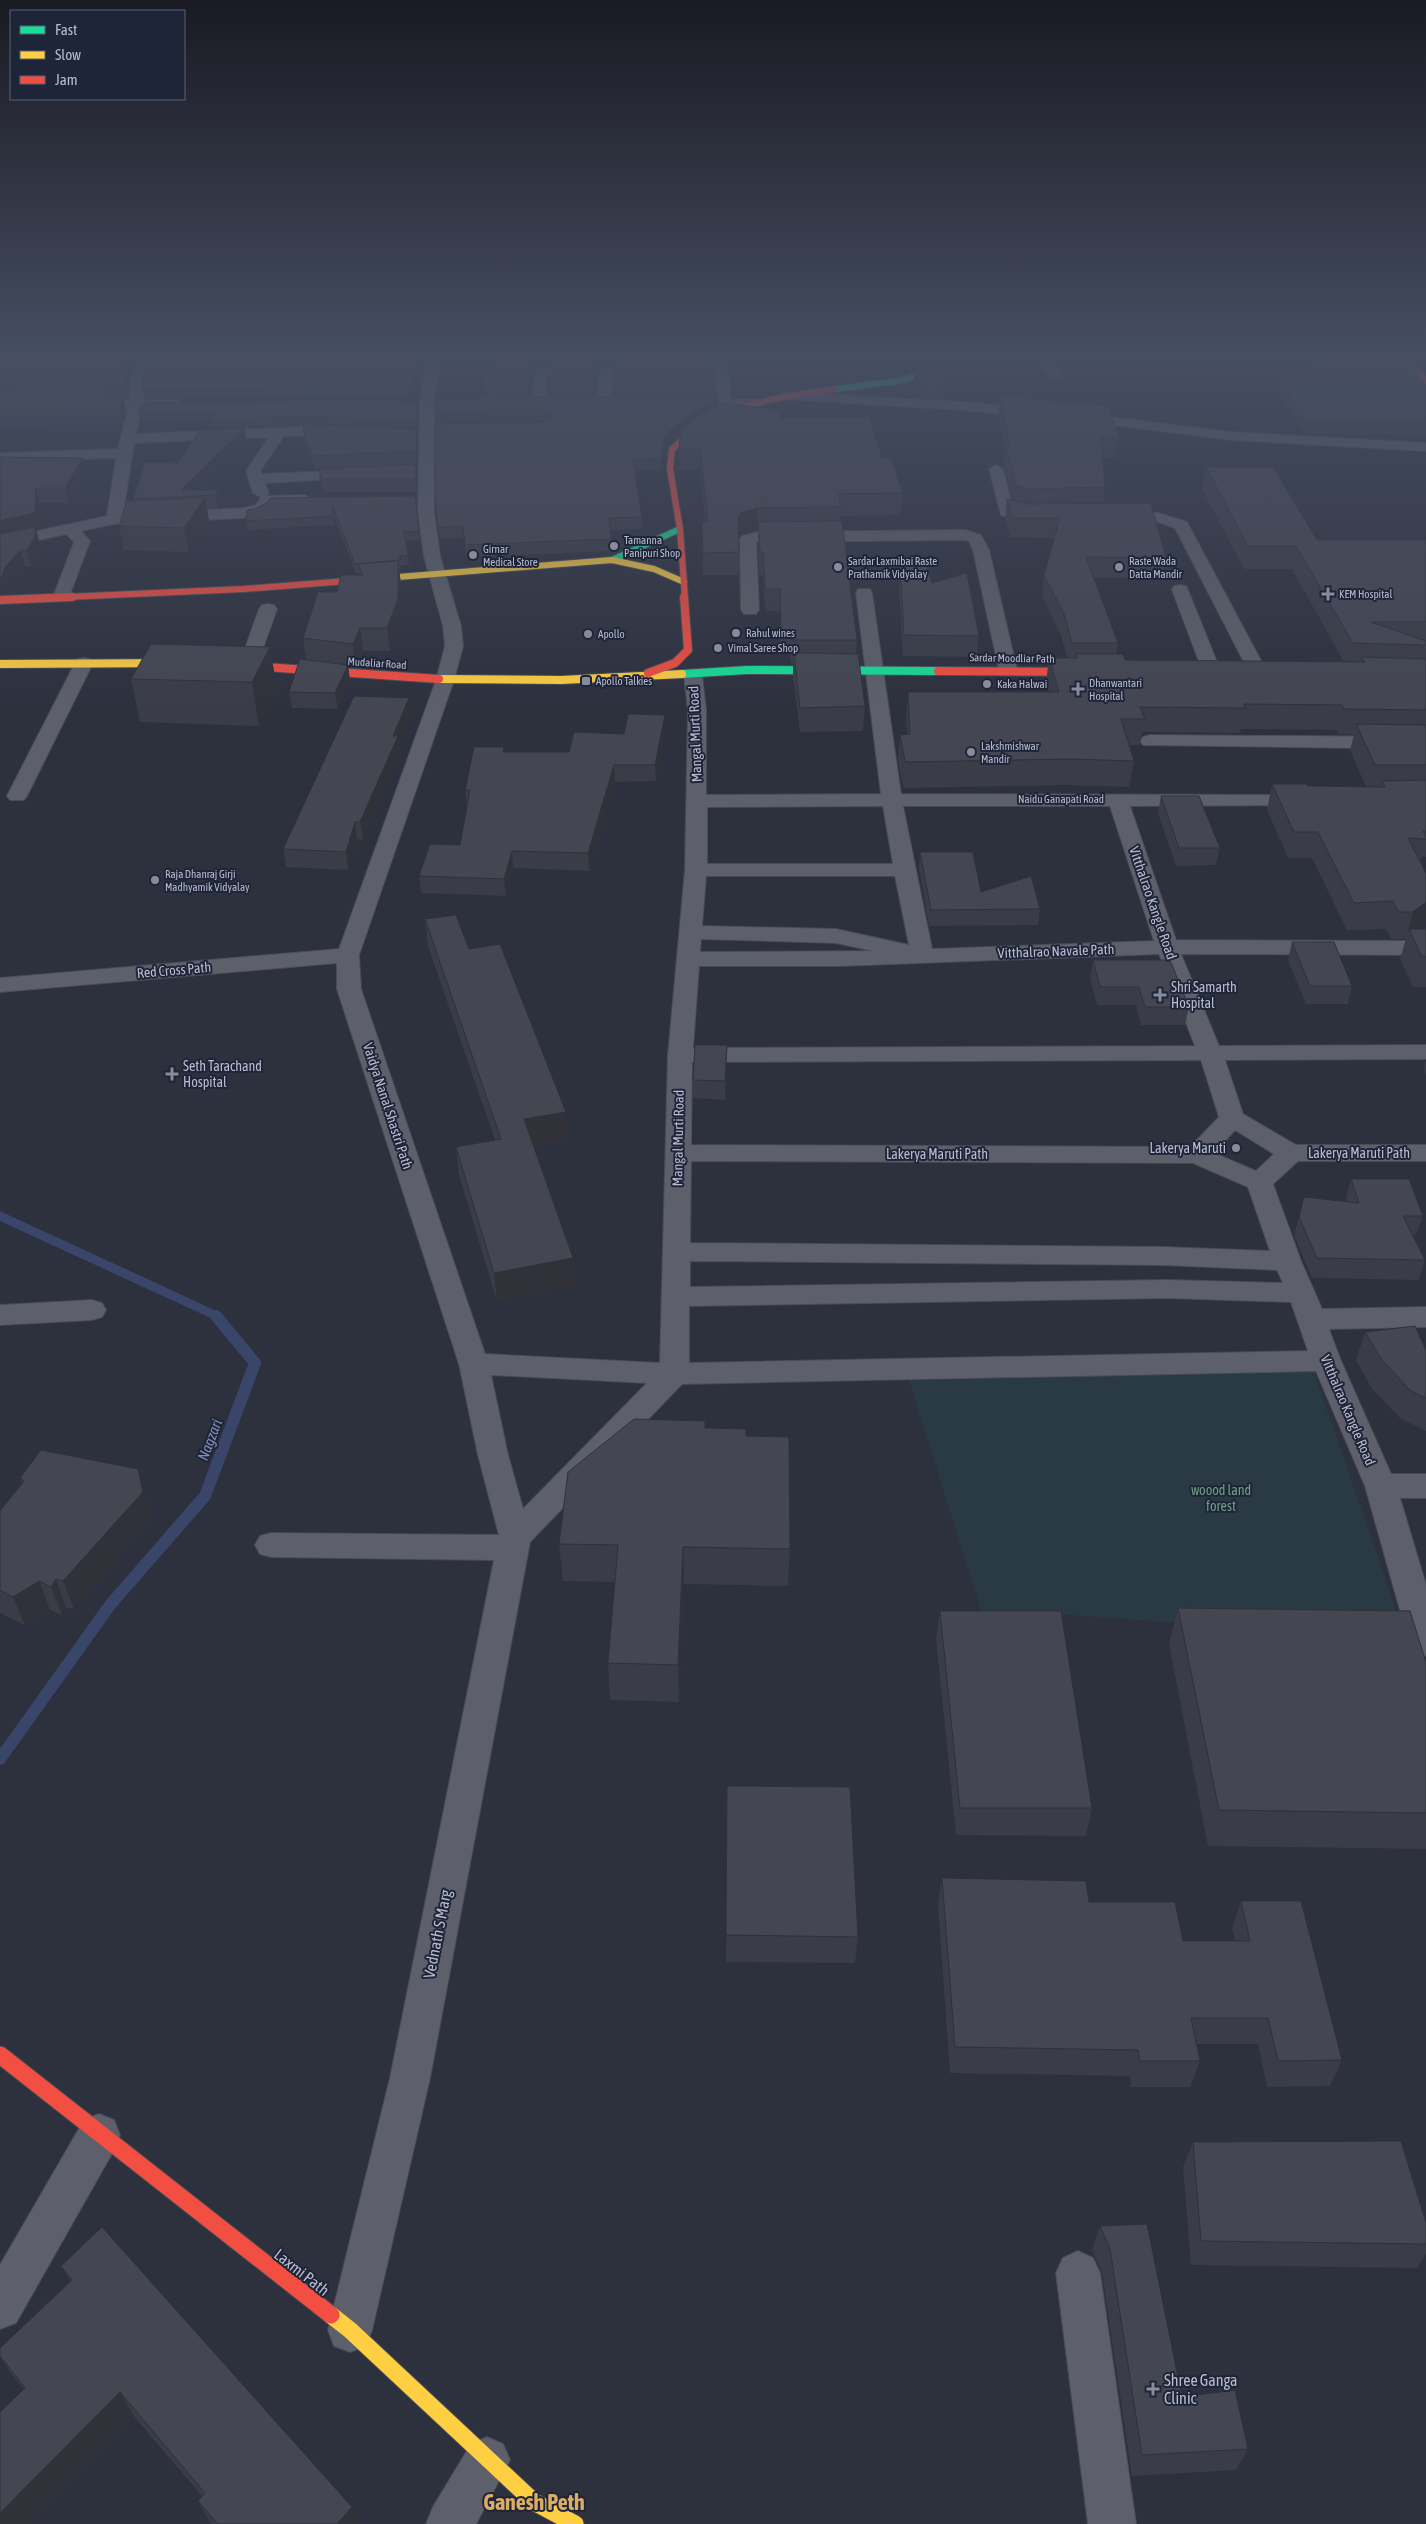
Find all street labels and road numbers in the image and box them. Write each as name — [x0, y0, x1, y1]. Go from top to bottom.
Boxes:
street label: Sardar Moodliar Path — [969, 651, 1055, 665]
street label: Mudaliar Road — [347, 655, 407, 671]
street label: Mangal Murti Road — [685, 685, 705, 783]
street label: Naidu Ganapati Road — [1018, 793, 1104, 805]
street label: Vitthalrao Kangle Road — [1126, 844, 1180, 962]
street label: Vitthalrao Navale Path — [997, 941, 1115, 961]
street label: Red Cross Path — [136, 959, 212, 981]
street label: Vaidya Nanal Shastri Path — [360, 1041, 416, 1171]
street label: Mangal Murti Road — [669, 1090, 687, 1186]
street label: Lakerya Maruti Path — [1308, 1145, 1410, 1161]
street label: Lakerya Maruti Path — [886, 1146, 988, 1162]
street label: Vitthalrao Kangle Road — [1317, 1352, 1379, 1468]
street label: Vednath S Marg — [420, 1888, 455, 1980]
street label: Laxmi Path — [271, 2245, 333, 2299]

